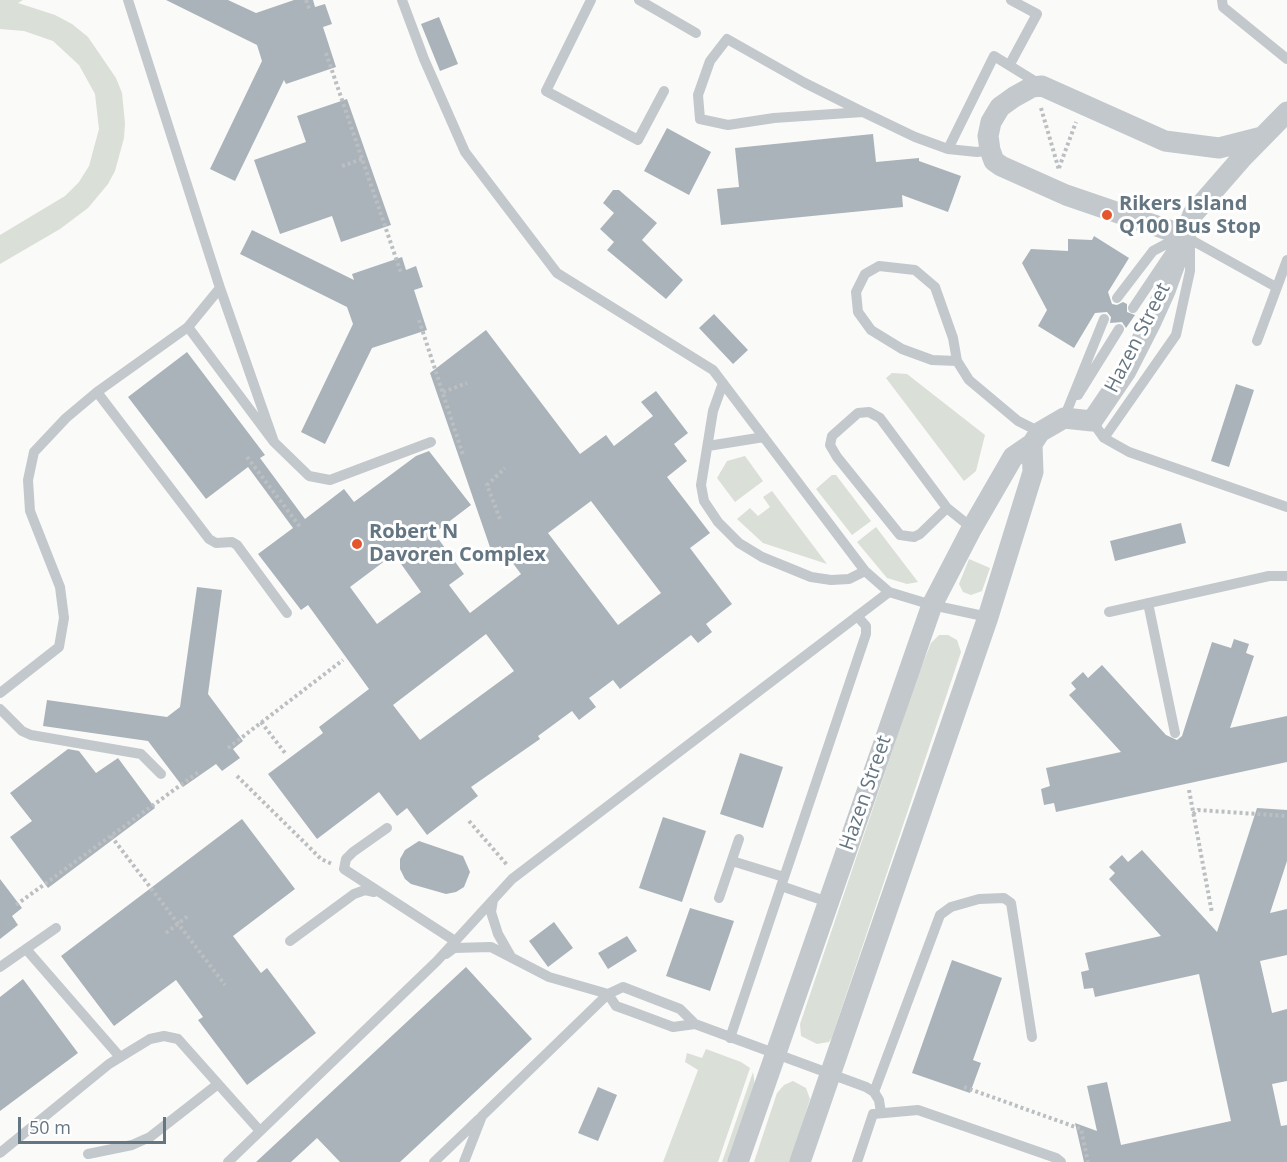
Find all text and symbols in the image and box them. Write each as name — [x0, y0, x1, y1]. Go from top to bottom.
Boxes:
place label: Rikers Island Q100 Bus Stop — [1119, 192, 1261, 239]
marker: Rikers Island Q100 Bus Stop — [1100, 208, 1114, 222]
street label: Hazen Street — [1100, 279, 1176, 397]
place label: Robert N Davoren Complex — [369, 520, 546, 567]
marker: Robert N Davoren Complex — [350, 537, 364, 551]
street label: Hazen Street — [835, 732, 897, 854]
scale bar — [21, 1105, 170, 1143]
text: 50 m — [29, 1115, 71, 1139]

